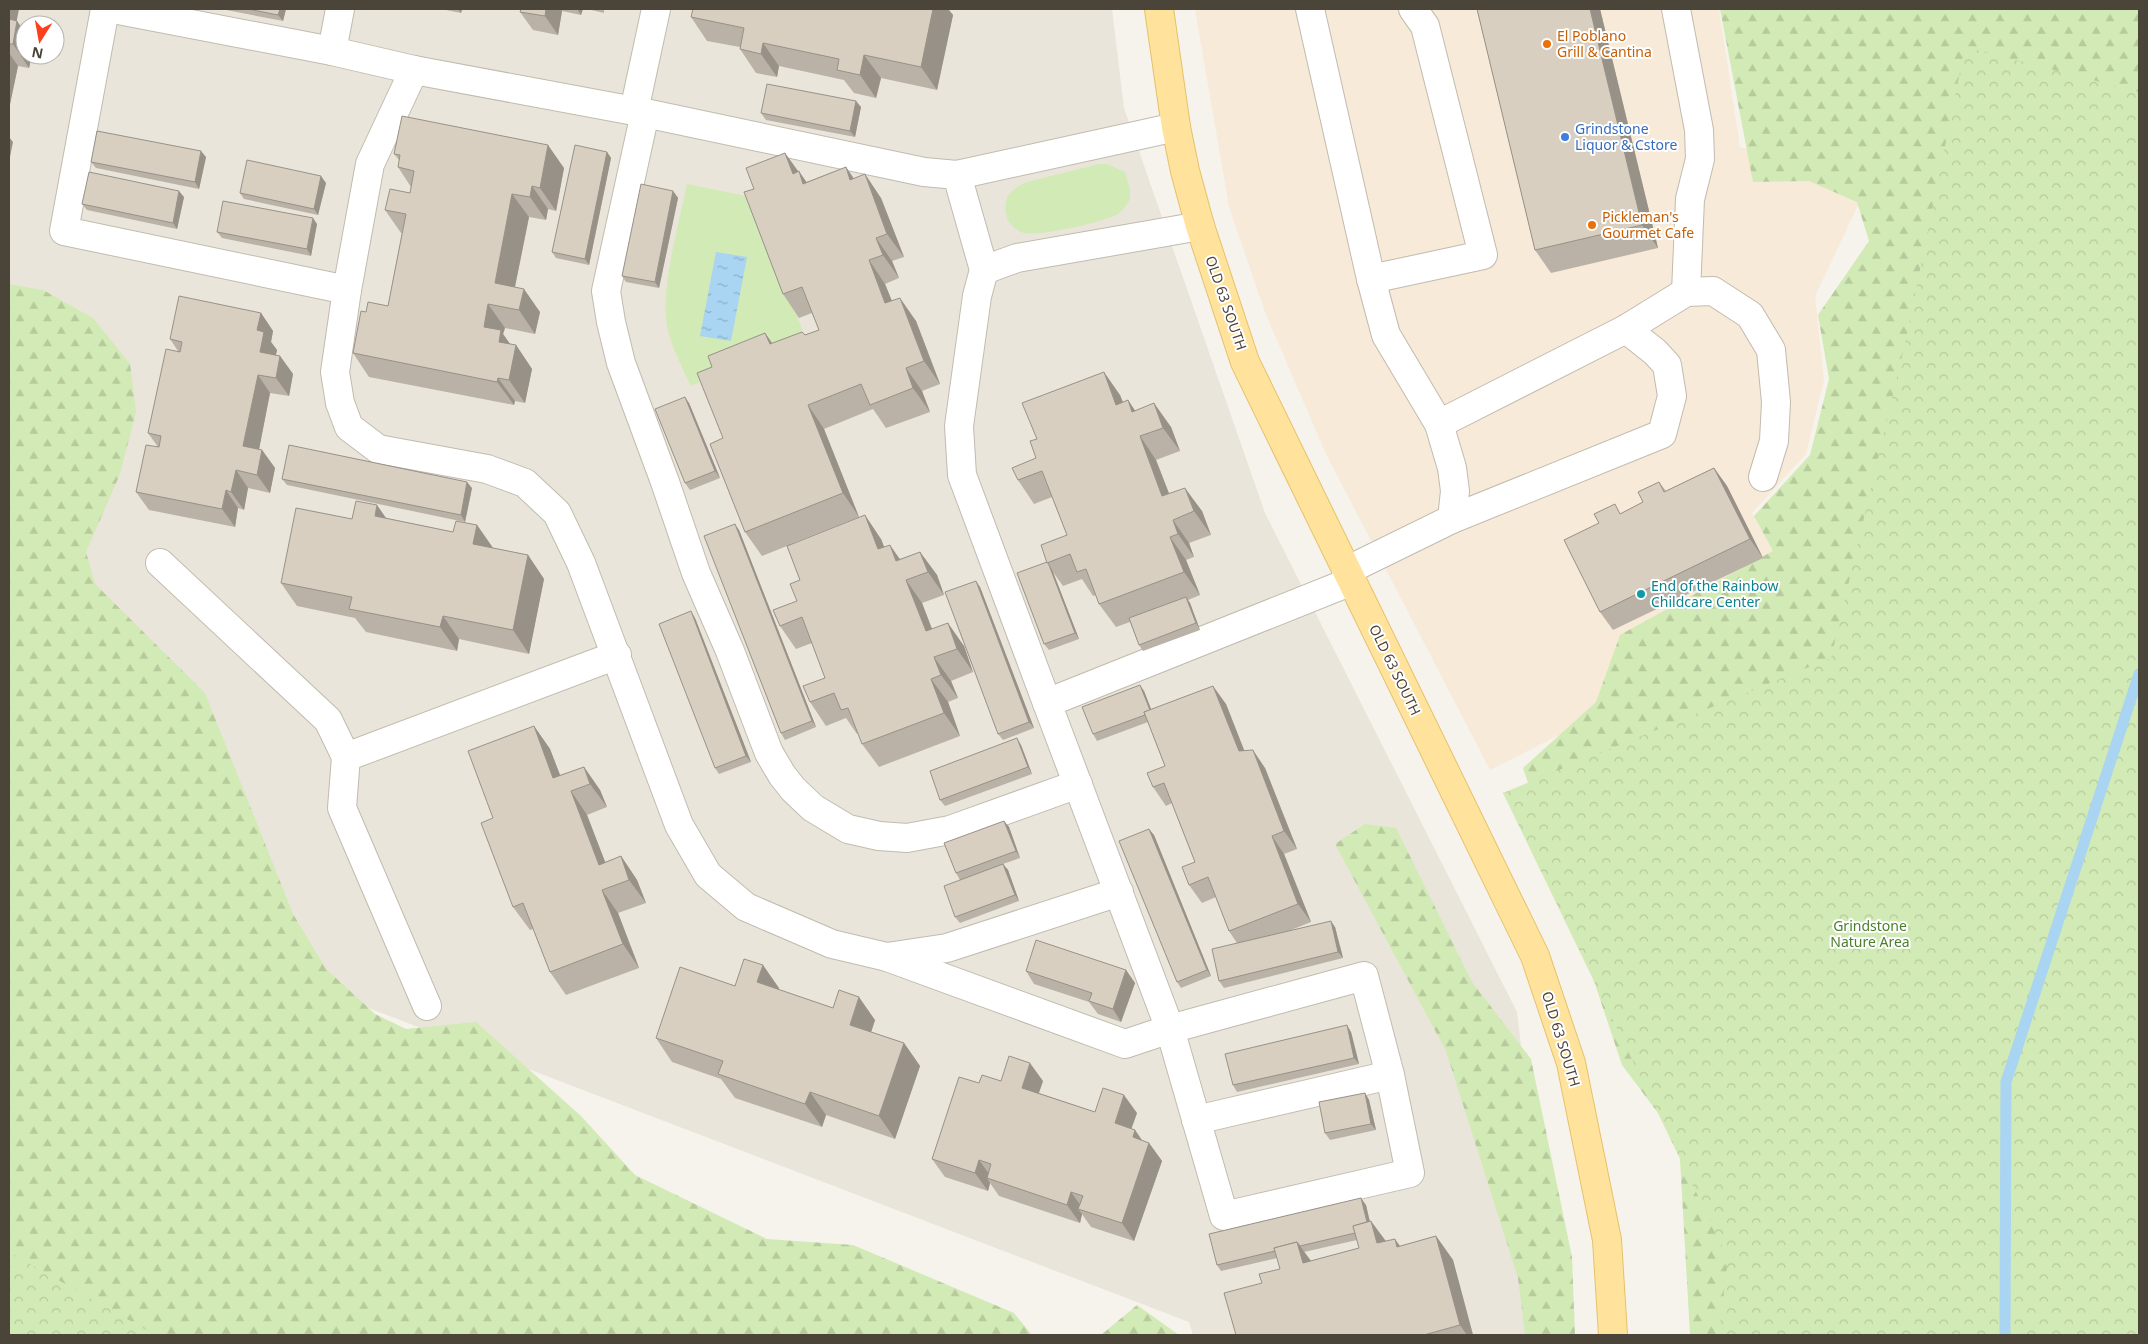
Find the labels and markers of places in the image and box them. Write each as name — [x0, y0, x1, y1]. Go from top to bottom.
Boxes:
place label: El Poblano Grill & Cantina — [1557, 26, 1652, 61]
marker: El Poblano Grill & Cantina — [1541, 38, 1553, 50]
place label: Grindstone Liquor & Cstore — [1575, 119, 1678, 154]
marker: Grindstone Liquor & Cstore — [1559, 131, 1571, 143]
place label: Pickleman's Gourmet Cafe — [1602, 207, 1694, 242]
marker: Pickleman's Gourmet Cafe — [1586, 219, 1598, 231]
place label: End of the Rainbow Childcare Center — [1651, 576, 1778, 611]
marker: End of the Rainbow Childcare Center — [1635, 588, 1647, 600]

